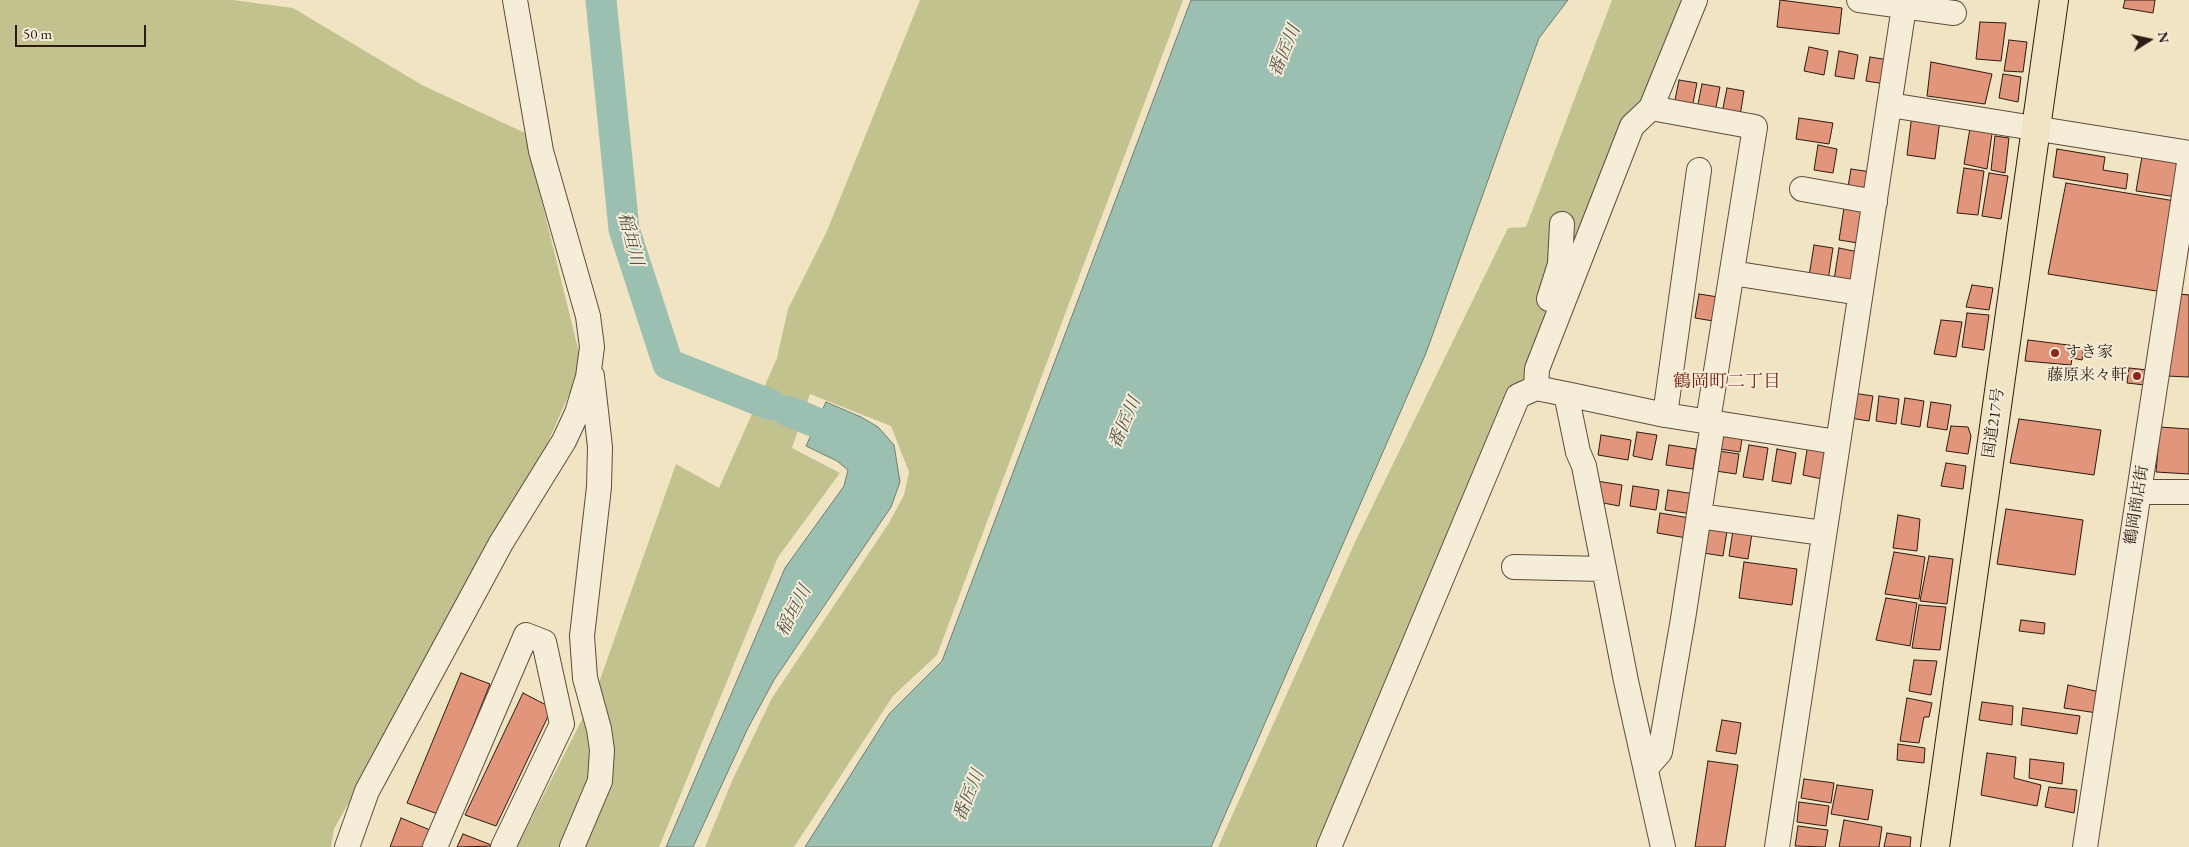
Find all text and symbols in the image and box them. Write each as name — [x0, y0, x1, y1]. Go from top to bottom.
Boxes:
scale bar — [18, 15, 149, 47]
north arrow — [2124, 15, 2174, 65]
water label: 番匠川 — [1265, 22, 1305, 80]
text: 50 m — [23, 24, 52, 43]
text: N — [2154, 30, 2174, 45]
water label: 稲垣川 — [613, 210, 647, 268]
place label: すき家 — [2065, 343, 2113, 363]
marker: すき家 — [2049, 347, 2061, 359]
place label: 藤原来々軒 — [2047, 366, 2127, 386]
marker: 藤原来々軒 — [2131, 370, 2143, 382]
district label: 鶴岡町二丁目 — [1673, 371, 1781, 393]
street label: 国道217号 — [1980, 386, 2008, 460]
water label: 番匠川 — [1104, 394, 1146, 452]
street label: 鶴岡商店街 — [2121, 464, 2153, 546]
water label: 稲垣川 — [772, 582, 816, 640]
water label: 番匠川 — [949, 767, 989, 825]

